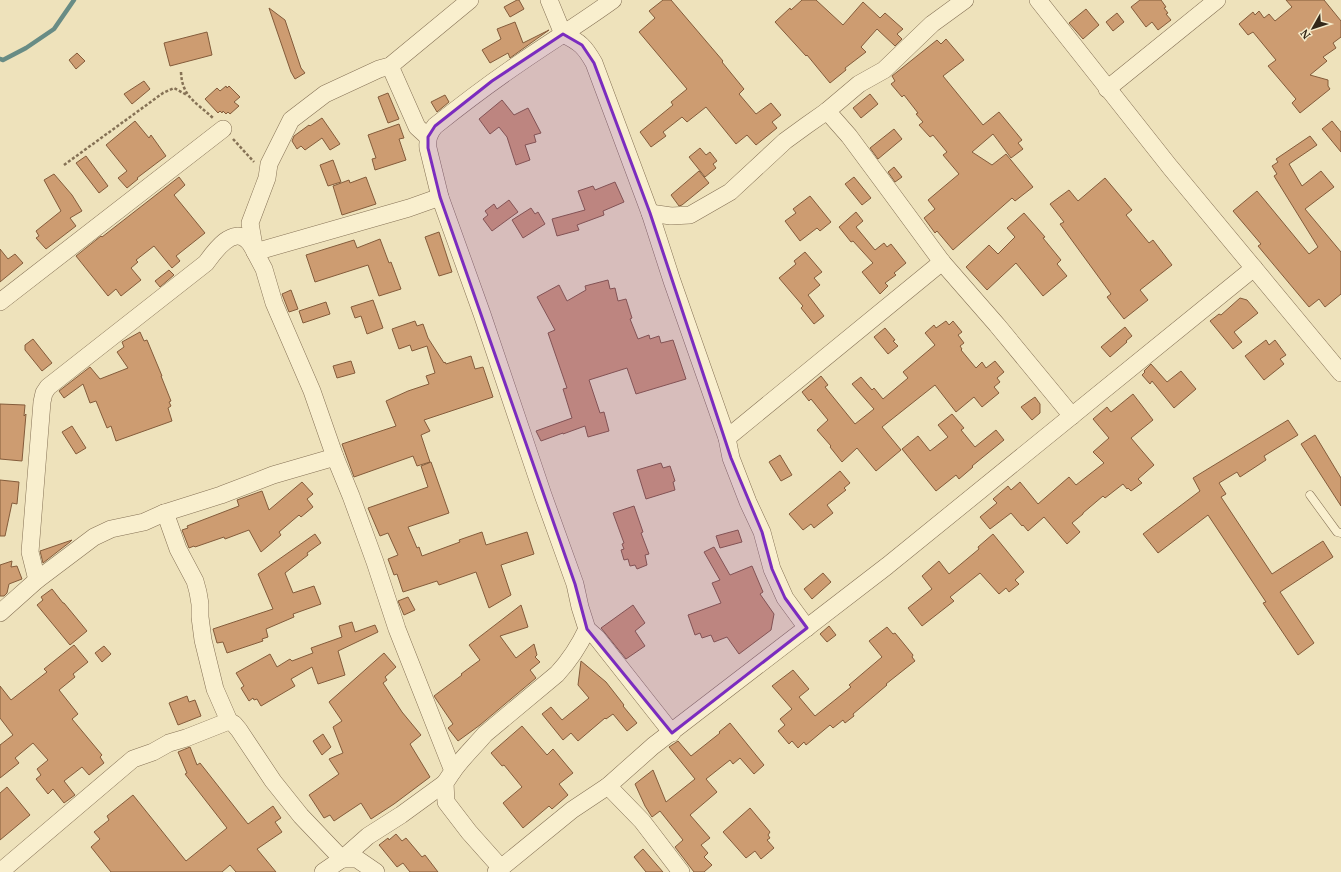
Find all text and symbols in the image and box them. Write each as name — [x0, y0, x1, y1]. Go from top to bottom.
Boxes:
north arrow — [1293, 8, 1333, 48]
text: N — [1297, 26, 1313, 42]

